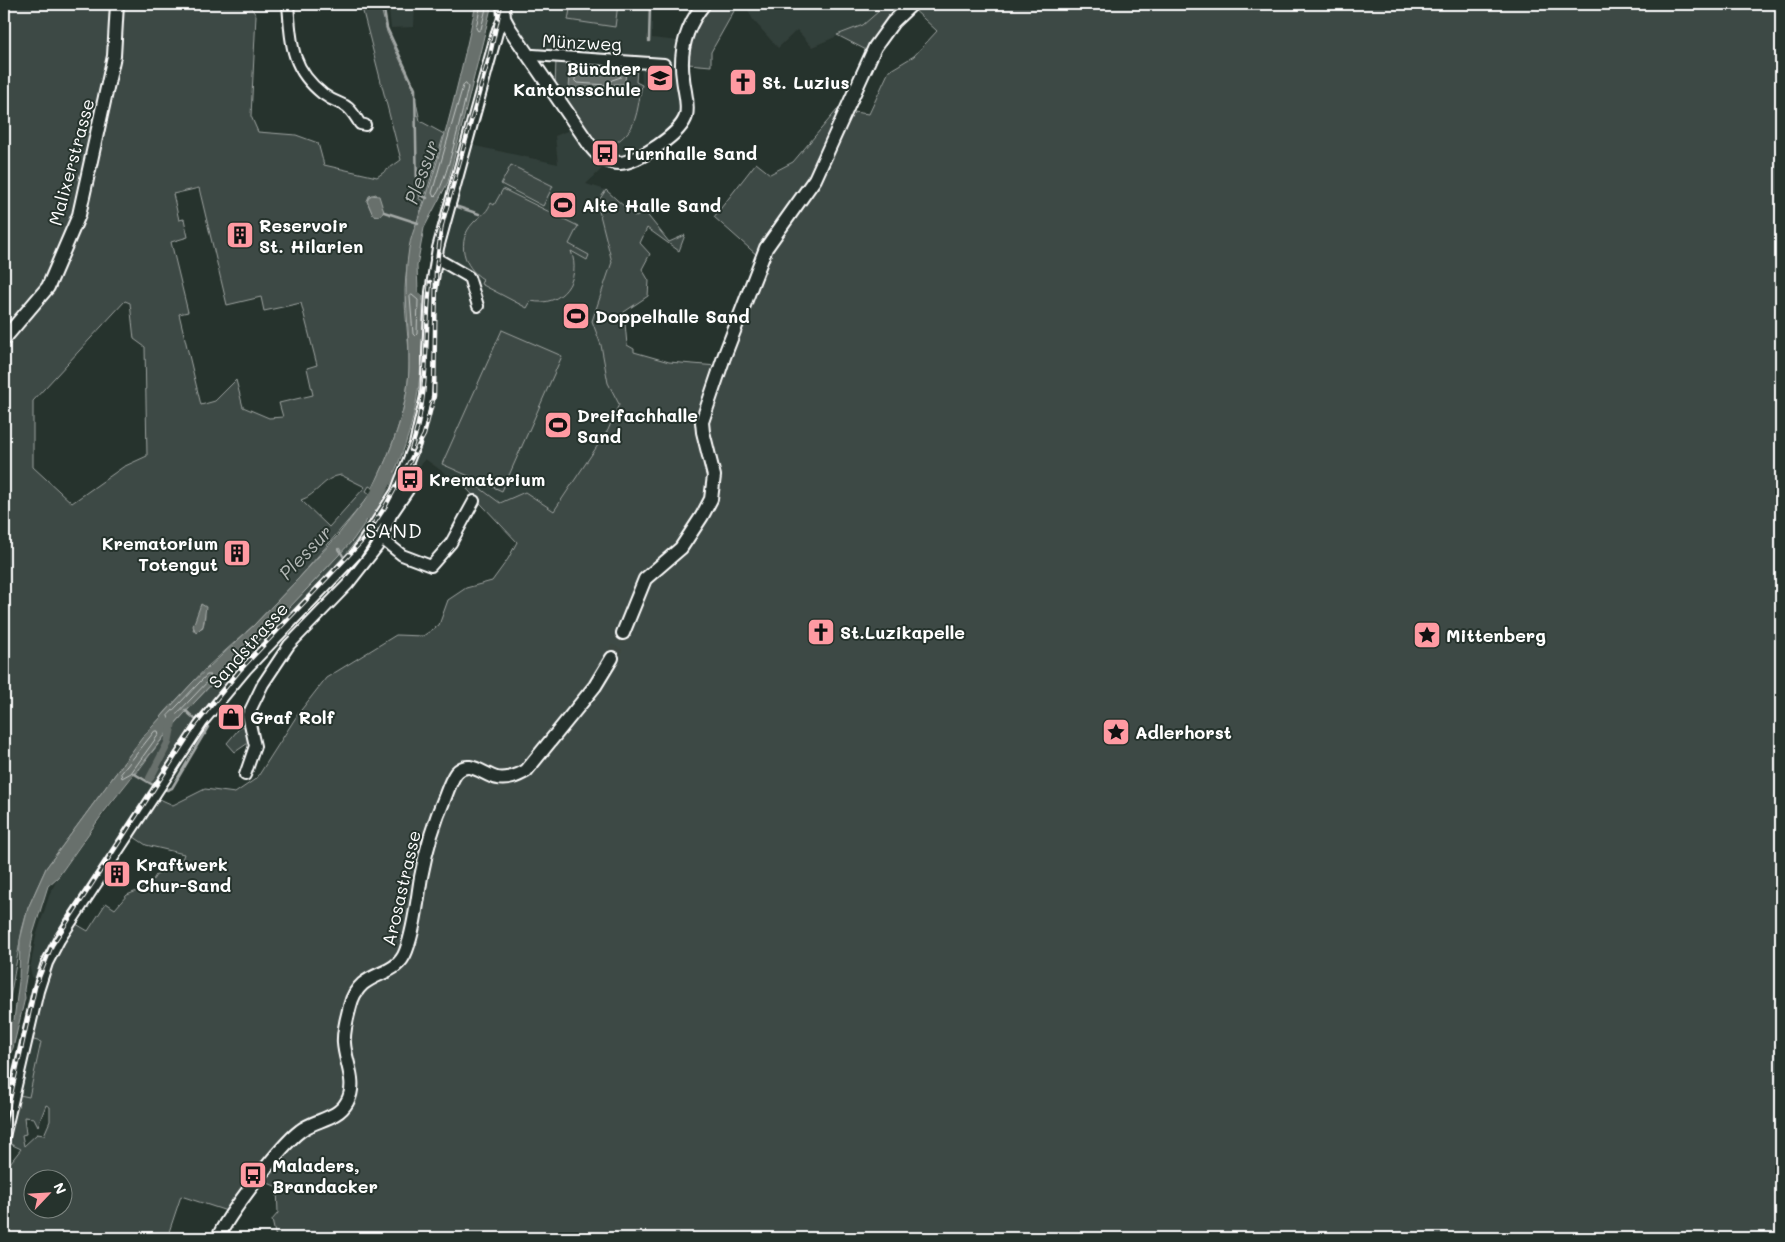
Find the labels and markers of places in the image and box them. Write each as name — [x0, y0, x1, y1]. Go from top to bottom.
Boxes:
place label: Bündner Kantonsschule — [513, 56, 641, 101]
school or university icon: Bündner Kantonsschule — [645, 63, 675, 93]
church icon: St. Luzius — [728, 67, 758, 97]
place label: St. Luzius — [762, 70, 850, 94]
bus stop icon: Turnhalle Sand — [590, 138, 620, 168]
place label: Turnhalle Sand — [624, 141, 757, 165]
sports icon: Alte Halle Sand — [548, 190, 578, 220]
place label: Alte Halle Sand — [582, 193, 721, 217]
place label: Reservoir St. Hilarien — [259, 213, 363, 258]
building icon: Reservoir St. Hilarien — [225, 220, 255, 250]
sports icon: Doppelhalle Sand — [561, 301, 591, 331]
place label: Doppelhalle Sand — [595, 304, 750, 328]
place label: Dreifachhalle Sand — [577, 403, 698, 448]
sports icon: Dreifachhalle Sand — [543, 410, 573, 440]
bus stop icon: Krematorium — [395, 464, 425, 494]
place label: Krematorium — [429, 467, 545, 491]
place label: Krematorium Totengut — [102, 531, 218, 576]
building icon: Krematorium Totengut — [222, 538, 252, 568]
church icon: St.Luzikapelle — [806, 617, 836, 647]
place label: St.Luzikapelle — [840, 620, 965, 644]
place icon: Mittenberg — [1412, 620, 1442, 650]
place label: Mittenberg — [1446, 623, 1546, 647]
shop icon: Graf Rolf — [216, 702, 246, 732]
place label: Graf Rolf — [250, 705, 335, 729]
place icon: Adlerhorst — [1101, 717, 1131, 747]
place label: Adlerhorst — [1135, 720, 1232, 744]
place label: Kraftwerk Chur-Sand — [136, 852, 231, 897]
building icon: Kraftwerk Chur-Sand — [102, 859, 132, 889]
place label: Maladers, Brandacker — [272, 1153, 378, 1198]
bus stop icon: Maladers, Brandacker — [238, 1160, 268, 1190]

